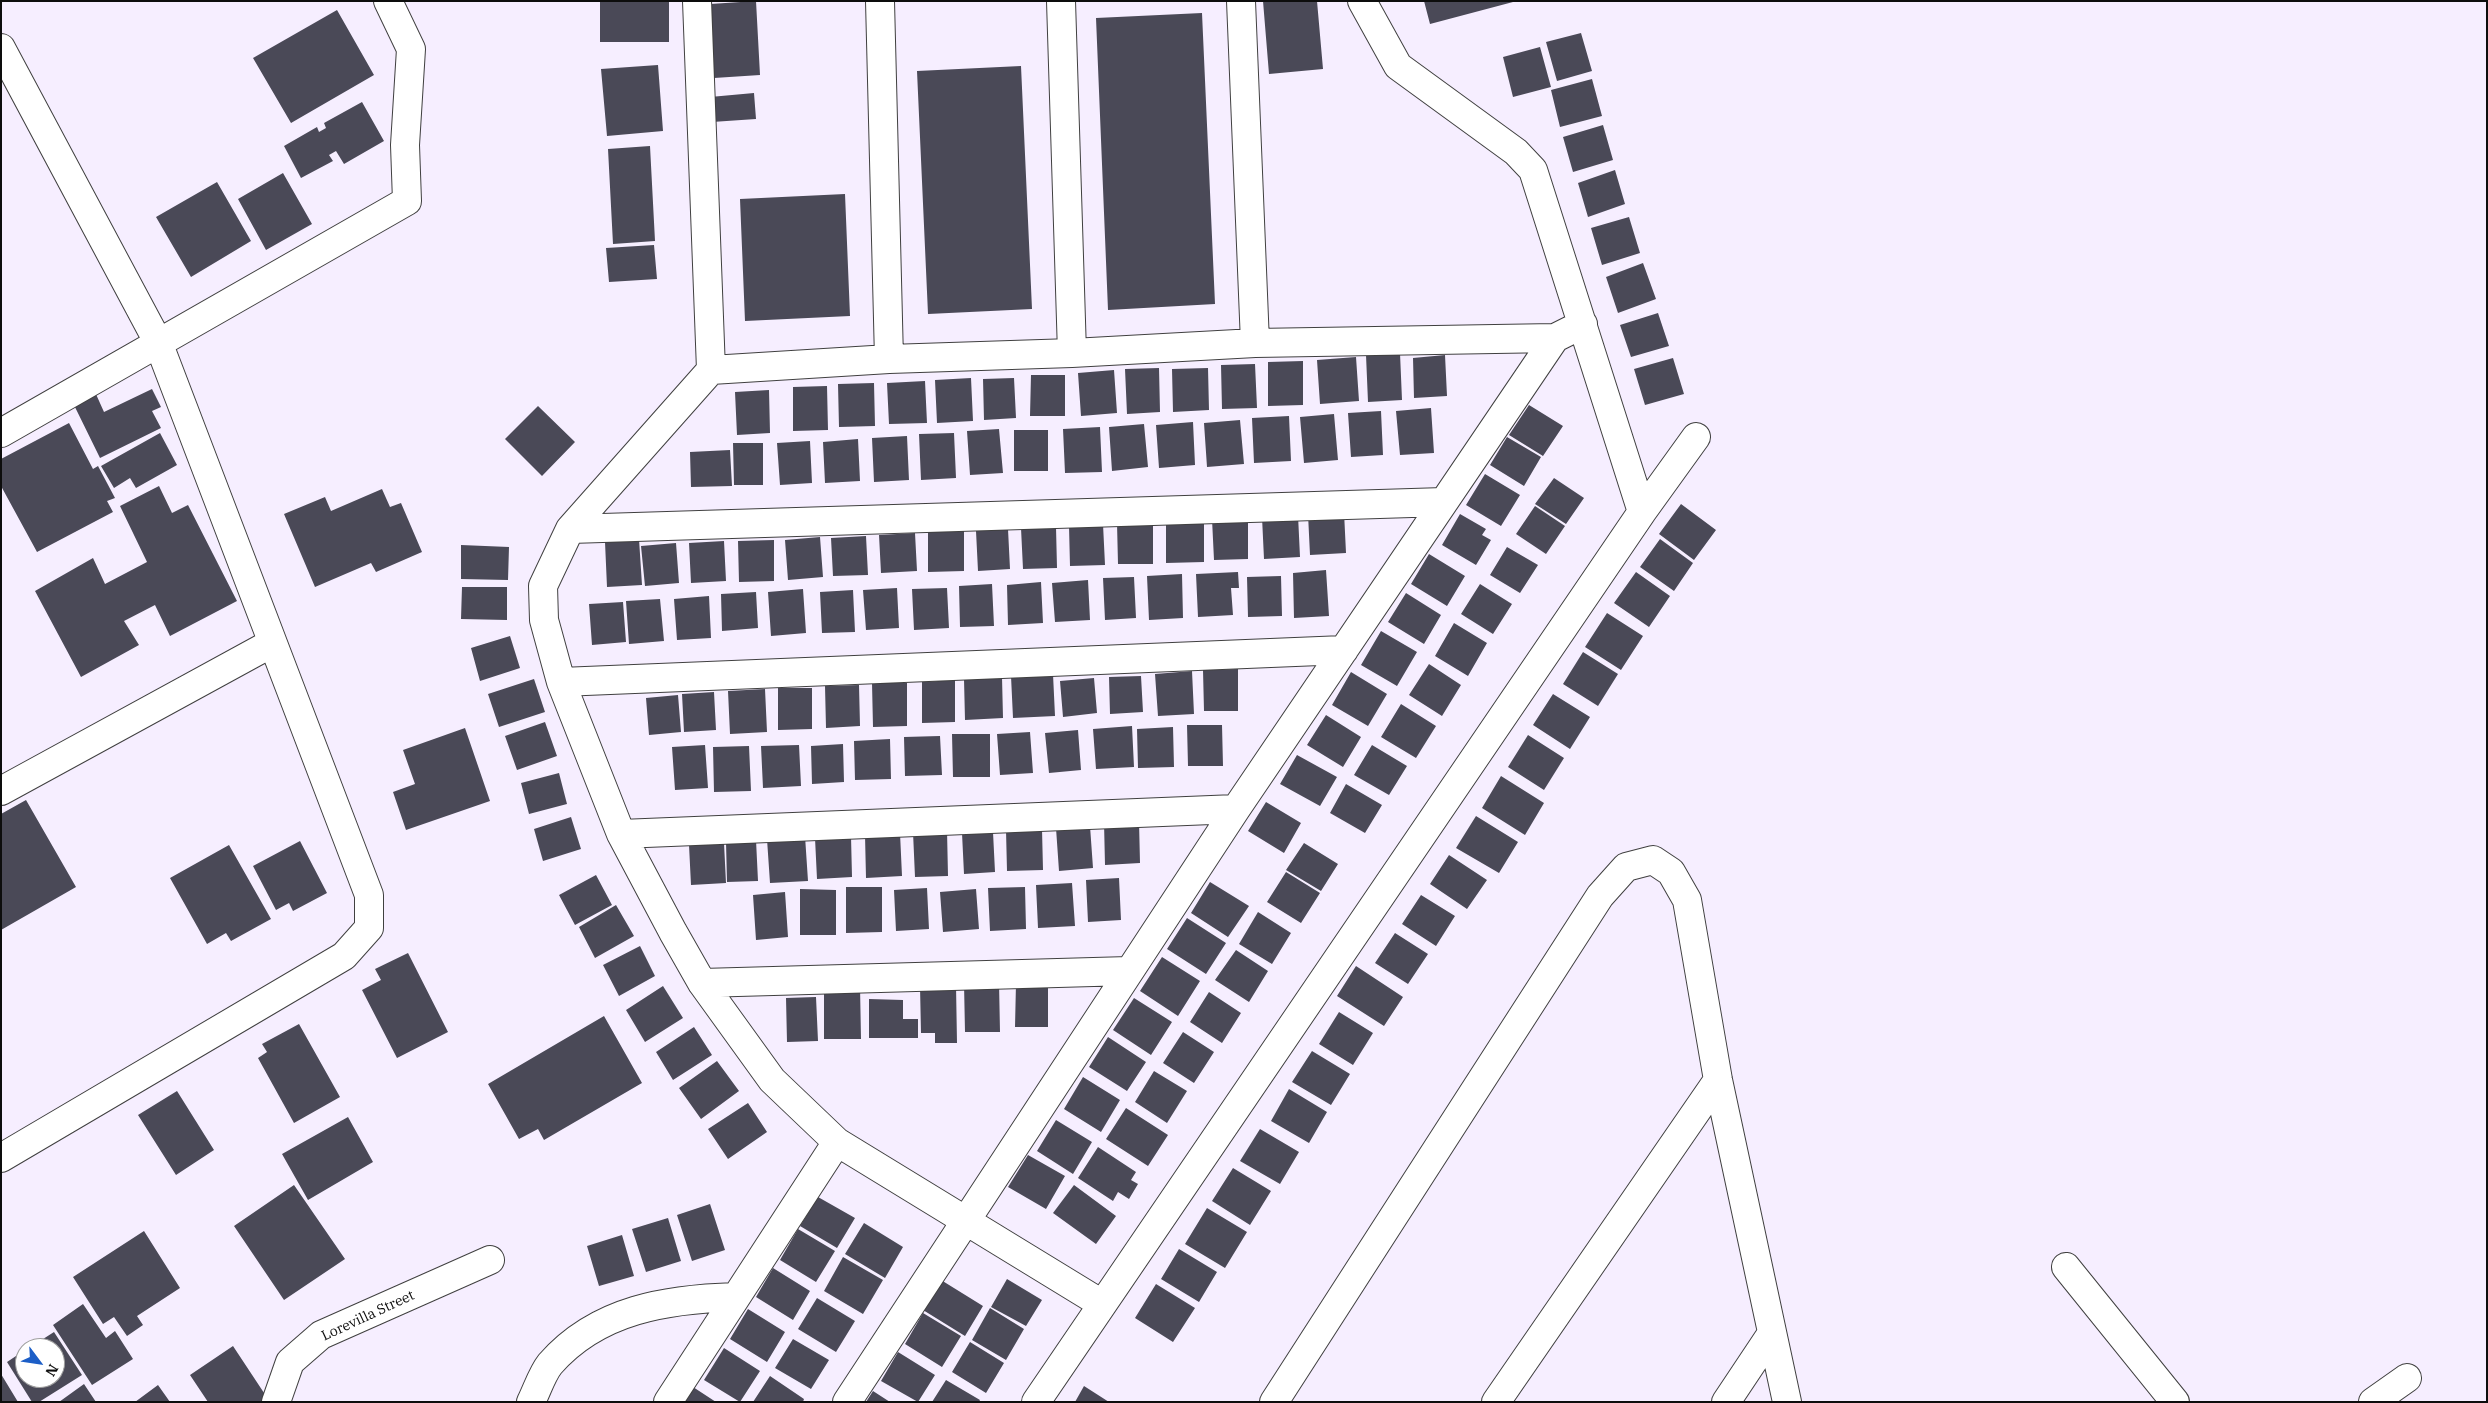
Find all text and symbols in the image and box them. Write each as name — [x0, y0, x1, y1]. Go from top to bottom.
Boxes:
street label: Lorevilla Street — [319, 1287, 417, 1345]
north arrow — [15, 1338, 65, 1388]
text: N — [41, 1361, 63, 1380]

